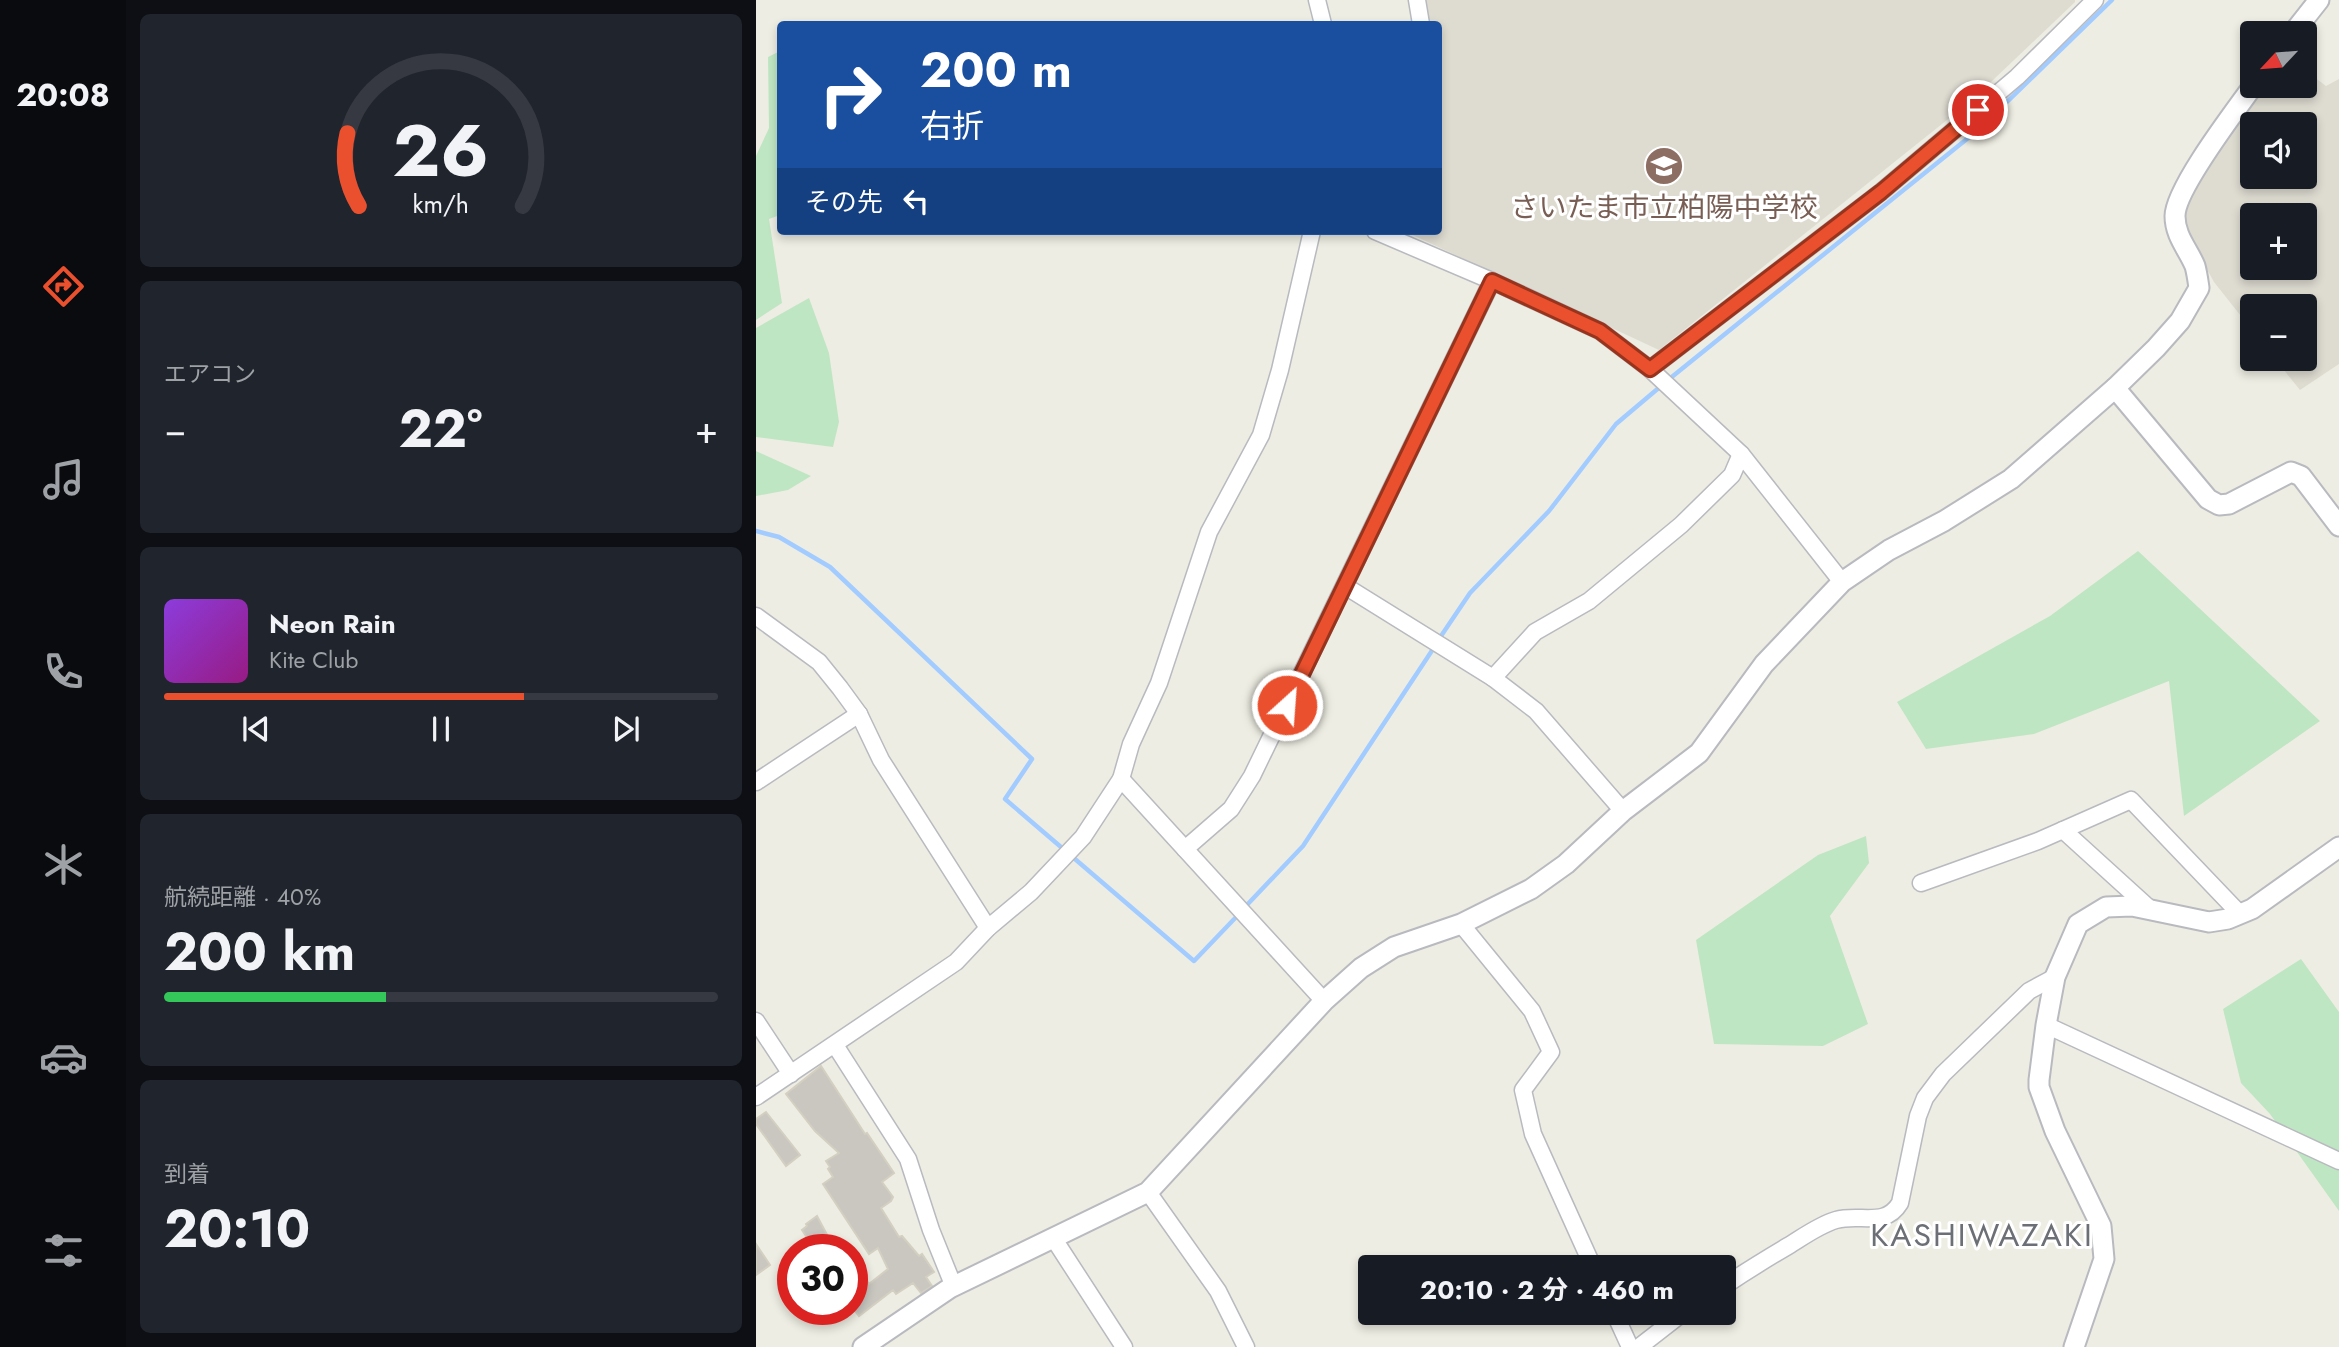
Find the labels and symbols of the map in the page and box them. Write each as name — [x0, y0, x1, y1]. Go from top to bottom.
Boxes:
north arrow — [2240, 21, 2317, 98]
pin — [1948, 80, 2008, 140]
school or university icon: さいたま市立柏陽中学校 — [1643, 145, 1685, 187]
place label: さいたま市立柏陽中学校 — [1510, 187, 1818, 228]
position arrow — [1250, 668, 1324, 742]
district label: KASHIWAZAKI — [1870, 1212, 2094, 1258]
speed limit sign: 30 — [777, 1234, 868, 1325]

